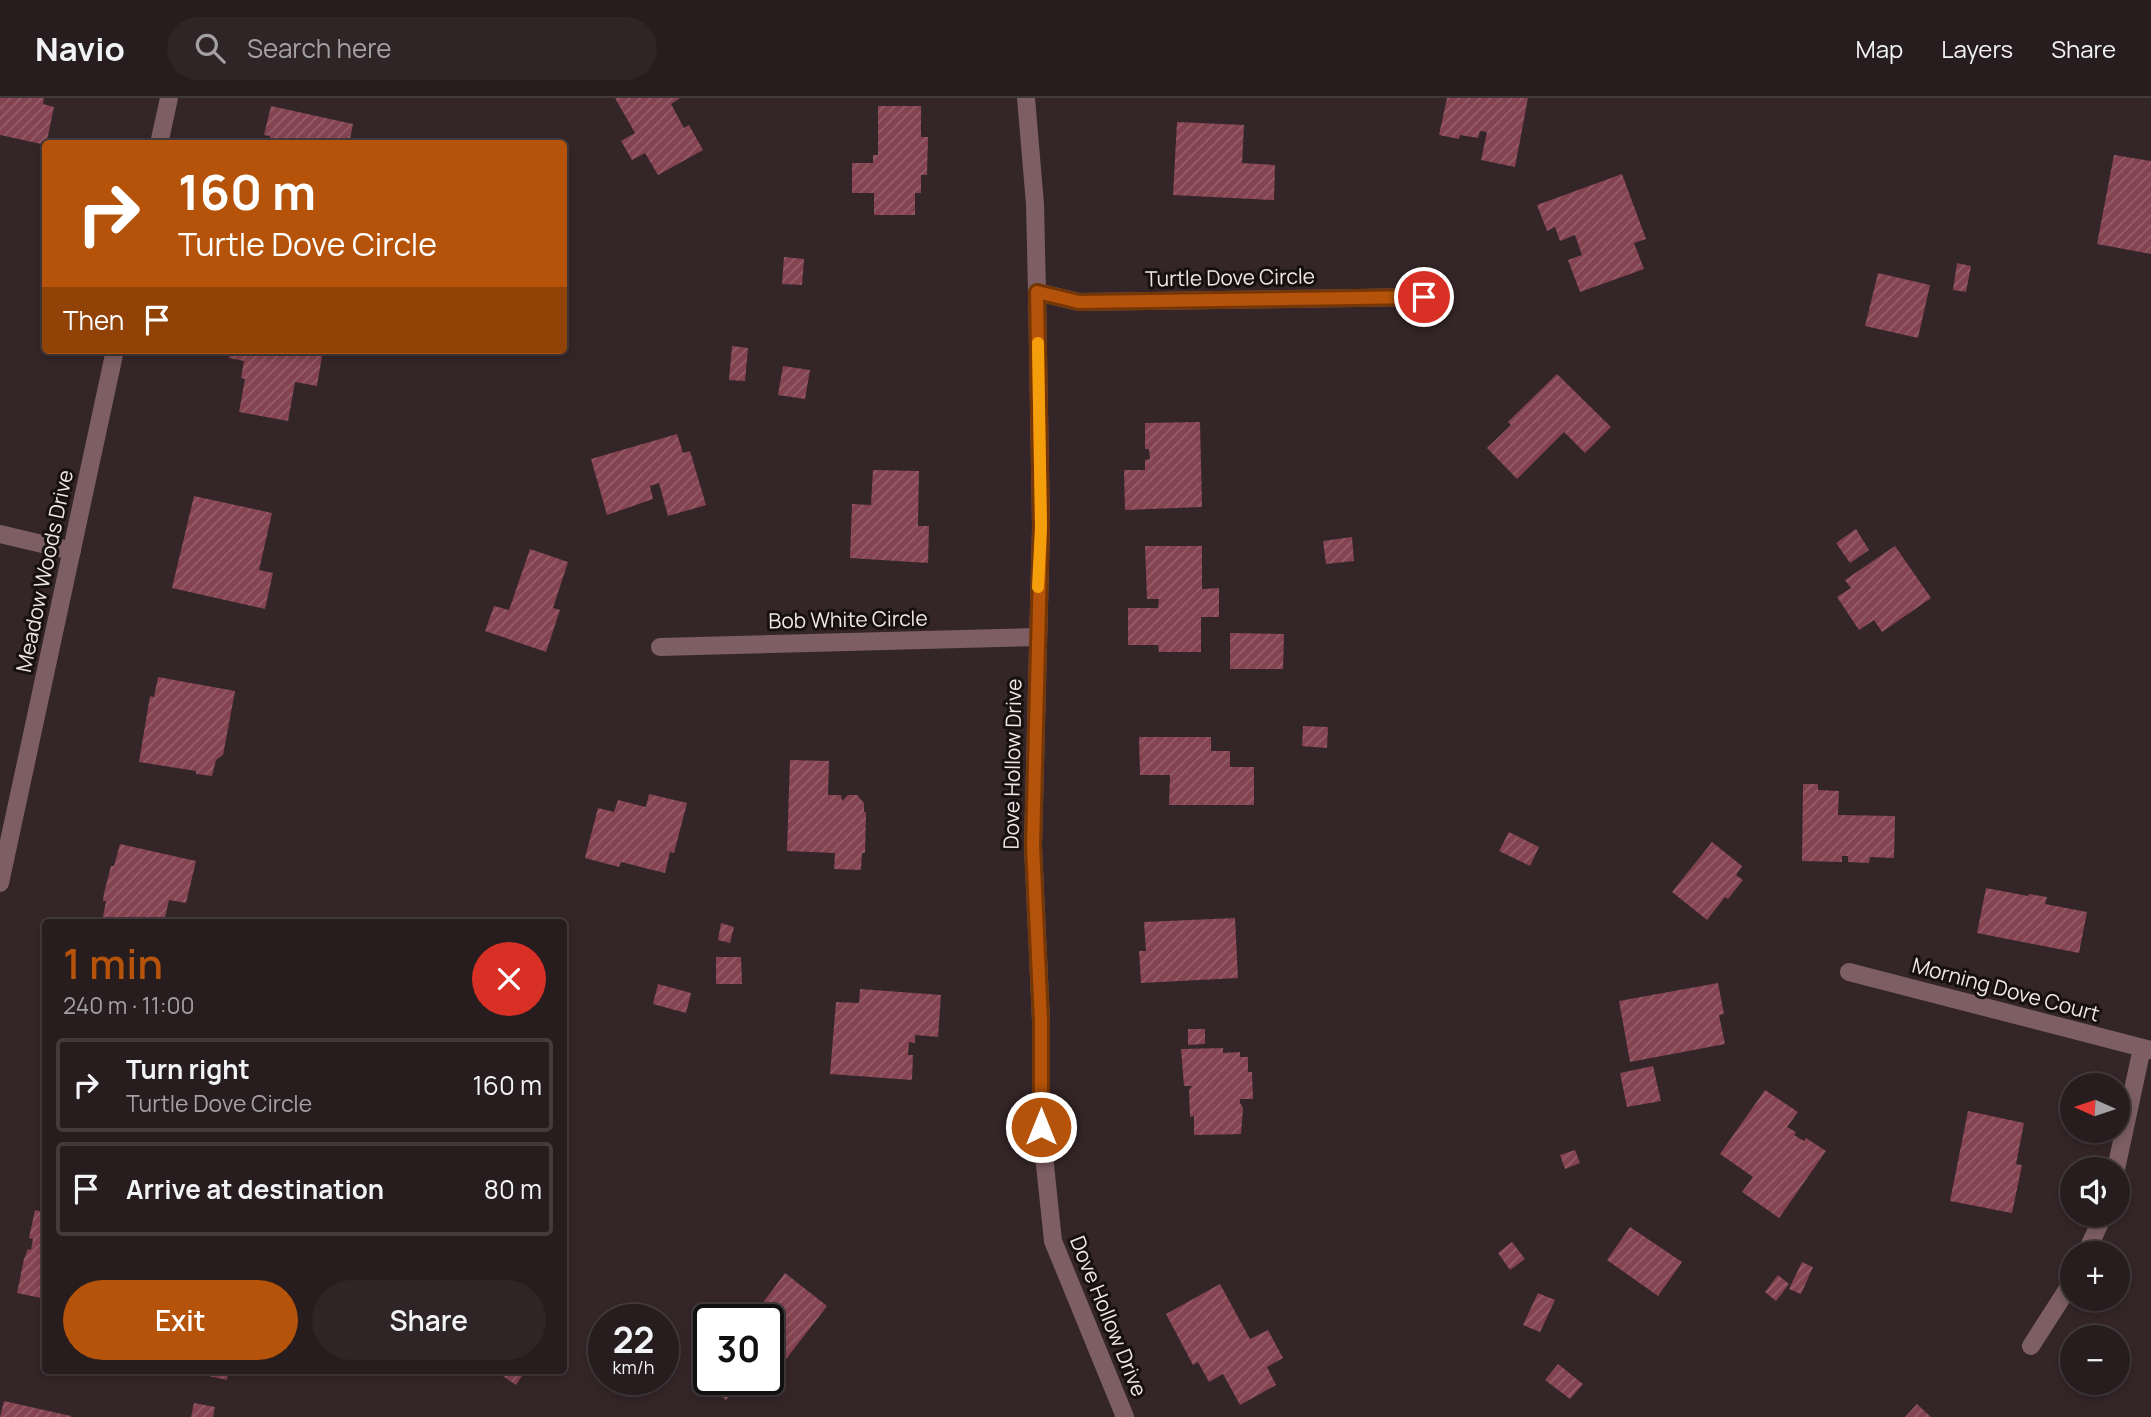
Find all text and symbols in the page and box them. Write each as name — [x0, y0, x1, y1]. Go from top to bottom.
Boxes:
search box — [167, 17, 657, 80]
text: Navio — [35, 26, 125, 71]
icon: search — [191, 29, 229, 67]
text: Search here — [247, 30, 391, 66]
text: Map — [1856, 32, 1903, 65]
text: Layers — [1941, 32, 2013, 65]
text: Share — [2051, 32, 2116, 65]
text: 160 m — [178, 158, 316, 225]
icon: right — [63, 168, 154, 259]
text: Turtle Dove Circle — [178, 222, 437, 266]
street label: Turtle Dove Circle — [1145, 262, 1315, 292]
pin — [1394, 267, 1454, 327]
icon: arrive — [1405, 278, 1443, 316]
icon: arrive — [138, 301, 176, 339]
text: Then — [63, 302, 124, 338]
street label: Meadow Woods Drive — [9, 467, 79, 675]
street label: Bob White Circle — [768, 604, 928, 634]
street label: Dove Hollow Drive — [997, 678, 1027, 850]
text: 1 min — [63, 934, 163, 992]
button: close — [472, 942, 546, 1016]
street label: Morning Dove Court — [1909, 951, 2103, 1027]
text: 240 m · 11:00 — [63, 989, 195, 1021]
text: Turn right — [126, 1051, 250, 1087]
icon: right — [67, 1066, 105, 1104]
text: 160 m — [473, 1067, 542, 1103]
north arrow — [2060, 1073, 2130, 1143]
map controls — [2060, 1073, 2130, 1395]
text: Turtle Dove Circle — [126, 1087, 312, 1119]
position arrow — [1004, 1090, 1078, 1164]
button: sound — [2060, 1157, 2130, 1227]
icon: arrive — [67, 1170, 105, 1208]
text: Arrive at destination — [126, 1171, 384, 1207]
text: 80 m — [484, 1171, 542, 1207]
street label: Dove Hollow Drive — [1064, 1232, 1154, 1400]
button: + — [2060, 1241, 2130, 1311]
button: Exit — [63, 1280, 298, 1360]
button: Share — [312, 1280, 546, 1360]
speed limit sign: 30 — [693, 1304, 784, 1395]
text: 22 — [613, 1316, 654, 1364]
button: − — [2060, 1325, 2130, 1395]
text: km/h — [613, 1355, 654, 1379]

